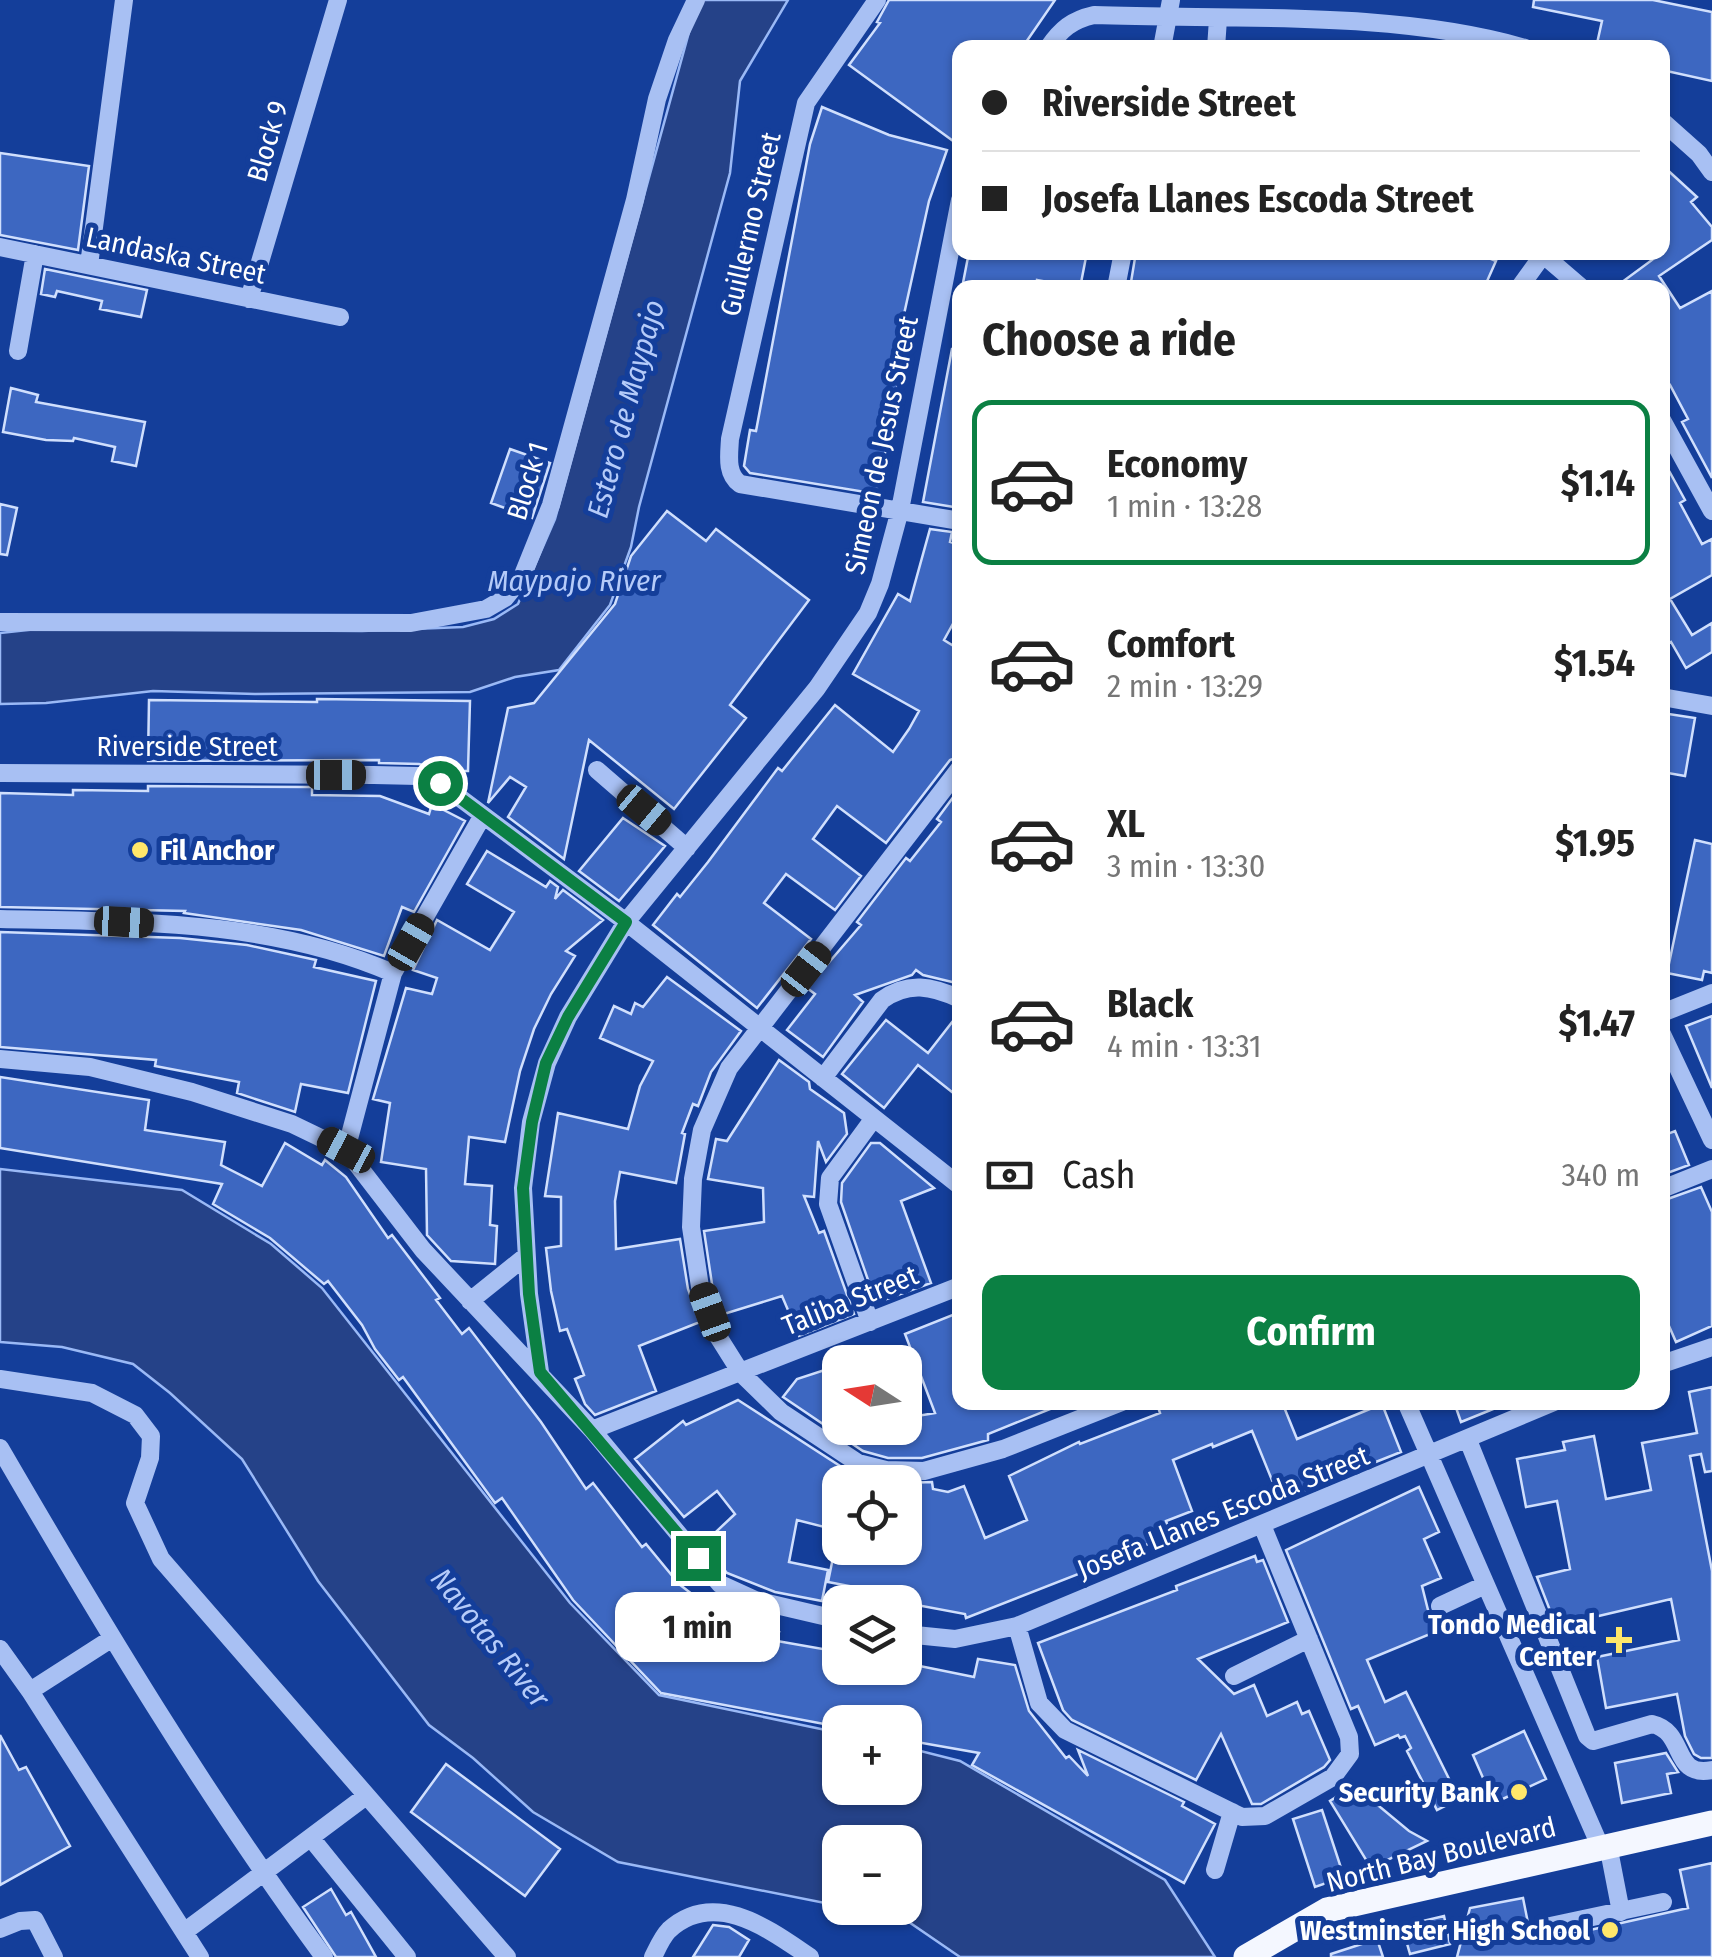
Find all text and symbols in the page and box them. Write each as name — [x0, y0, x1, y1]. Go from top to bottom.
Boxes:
text: Riverside Street — [1042, 80, 1296, 126]
street label: Block 9 — [240, 97, 295, 185]
street label: Guillermo Street — [713, 128, 788, 319]
text: Josefa Llanes Escoda Street — [1042, 176, 1474, 222]
street label: Landaska Street — [83, 220, 270, 291]
water label: Estero de Maypajo — [580, 296, 672, 522]
street label: Simeon de Jesus Street — [838, 312, 925, 577]
text: Choose a ride — [982, 313, 1236, 367]
street label: Block 1 — [500, 438, 555, 524]
icon: car — [987, 438, 1077, 528]
text: Economy — [1107, 441, 1247, 487]
text: $1.14 — [1561, 460, 1635, 506]
text: 1 min · 13:28 — [1107, 487, 1262, 525]
water label: Maypajo River — [487, 563, 662, 599]
icon: car — [987, 618, 1077, 708]
text: Comfort — [1107, 621, 1235, 667]
text: $1.54 — [1554, 640, 1635, 686]
text: 2 min · 13:29 — [1107, 667, 1263, 705]
street label: Riverside Street — [96, 730, 278, 763]
car — [306, 760, 366, 790]
route start — [418, 761, 463, 806]
car — [611, 779, 677, 841]
icon: car — [987, 798, 1077, 888]
text: XL — [1107, 801, 1145, 847]
text: $1.95 — [1555, 820, 1635, 866]
place label: Fil Anchor — [160, 834, 275, 867]
marker: Fil Anchor — [129, 839, 151, 861]
text: 3 min · 13:30 — [1107, 847, 1265, 885]
car — [93, 905, 155, 939]
car — [383, 909, 439, 975]
car — [776, 936, 836, 1002]
icon: car — [987, 978, 1077, 1068]
text: Black — [1107, 981, 1193, 1027]
text: $1.47 — [1559, 1000, 1635, 1046]
text: 4 min · 13:31 — [1107, 1027, 1262, 1065]
car — [312, 1123, 380, 1177]
icon: cash — [982, 1148, 1037, 1203]
text: Cash — [1062, 1152, 1136, 1198]
text: 340 m — [1561, 1156, 1640, 1194]
street label: Taliba Street — [778, 1258, 924, 1343]
button: Confirm — [982, 1275, 1640, 1390]
car — [686, 1279, 734, 1345]
north arrow — [822, 1345, 922, 1445]
map controls — [822, 1345, 922, 1925]
street label: Josefa Llanes Escoda Street — [1072, 1438, 1375, 1586]
button: locate — [822, 1465, 922, 1565]
route end — [676, 1536, 721, 1581]
water label: Navotas River — [423, 1561, 558, 1716]
button: layers — [822, 1585, 922, 1685]
callout: 1 min — [616, 1593, 780, 1663]
text: 1 min — [663, 1608, 732, 1646]
place label: Tondo Medical Center — [1428, 1608, 1597, 1673]
marker: Tondo Medical Center — [1606, 1627, 1632, 1653]
button: + — [822, 1705, 922, 1805]
place label: Security Bank — [1339, 1776, 1500, 1809]
marker: Security Bank — [1508, 1781, 1530, 1803]
street label: North Bay Boulevard — [1323, 1810, 1559, 1899]
button: − — [822, 1825, 922, 1925]
place label: Westminster High School — [1300, 1914, 1590, 1947]
marker: Westminster High School — [1599, 1919, 1621, 1941]

